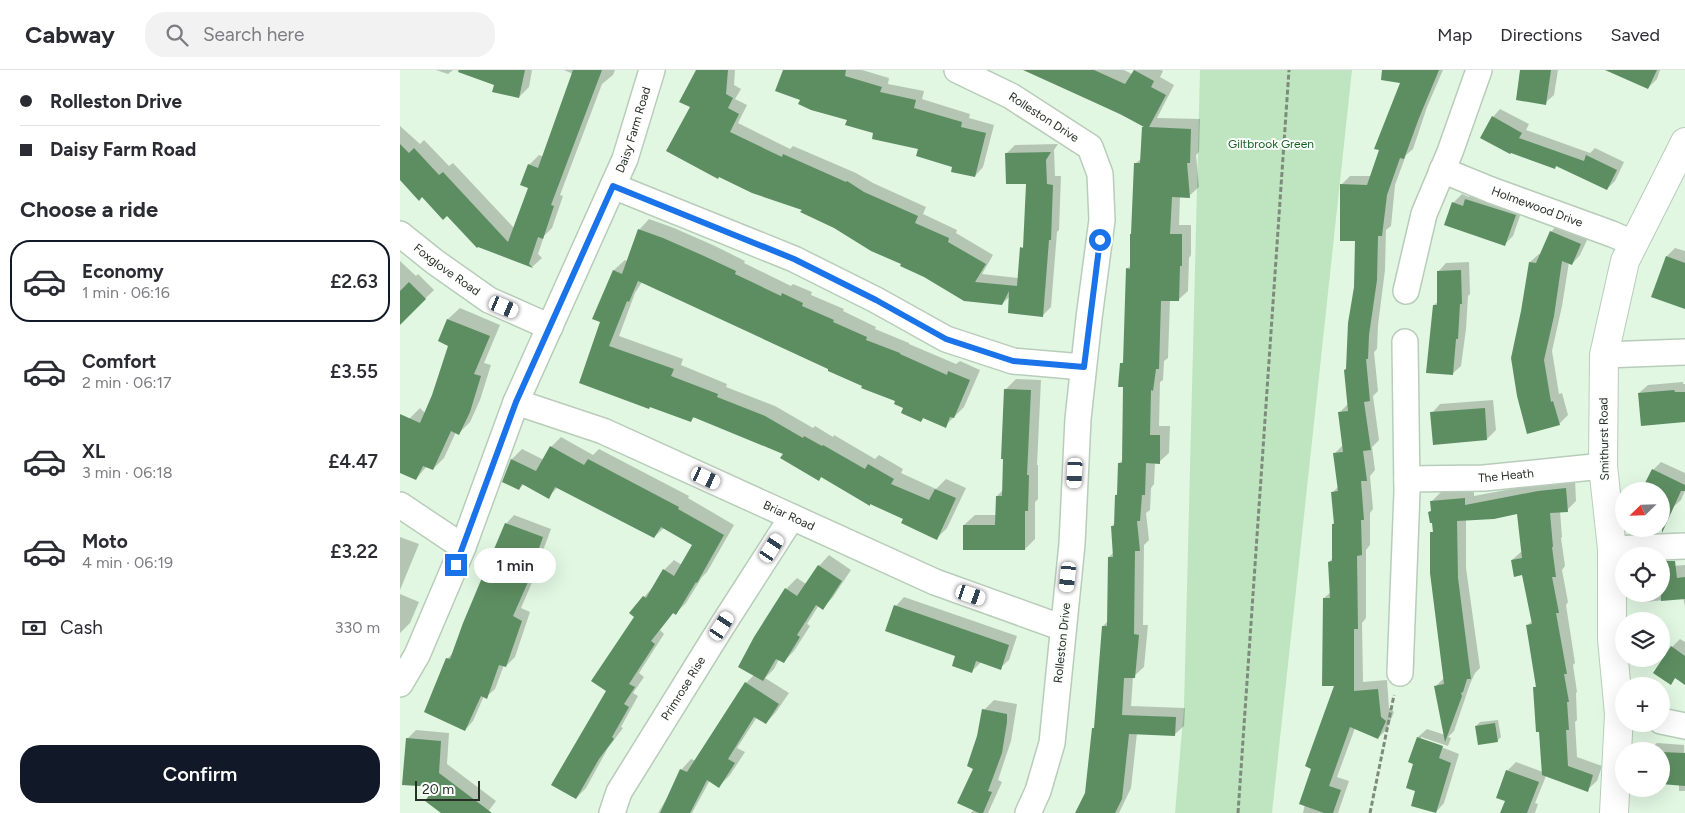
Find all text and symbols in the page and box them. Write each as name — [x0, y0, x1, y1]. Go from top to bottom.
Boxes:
search box — [145, 12, 495, 57]
text: Cabway — [25, 20, 115, 49]
icon: search — [163, 21, 191, 49]
text: Search here — [203, 23, 304, 46]
text: Map — [1437, 24, 1472, 46]
text: Directions — [1500, 24, 1582, 46]
text: Saved — [1610, 24, 1660, 46]
street label: Daisy Farm Road — [613, 85, 653, 175]
street label: Rolleston Drive — [1006, 89, 1082, 145]
text: Rolleston Drive — [50, 90, 182, 113]
park label: Giltbrook Green — [1228, 137, 1314, 151]
text: Daisy Farm Road — [50, 138, 196, 161]
street label: Holmewood Drive — [1489, 184, 1585, 230]
text: Choose a ride — [20, 196, 158, 223]
route start — [1089, 229, 1111, 251]
street label: Foxglove Road — [411, 241, 483, 299]
icon: car — [22, 259, 67, 304]
text: Economy — [82, 260, 164, 283]
text: £2.63 — [330, 270, 378, 293]
text: 1 min · 06:16 — [82, 283, 170, 302]
car — [487, 294, 520, 320]
icon: car — [22, 349, 67, 394]
text: Comfort — [82, 350, 157, 373]
text: £3.55 — [330, 360, 378, 383]
text: 2 min · 06:17 — [82, 373, 172, 392]
street label: Smithurst Road — [1596, 397, 1612, 481]
icon: car — [22, 439, 67, 484]
text: XL — [82, 440, 105, 463]
text: £4.47 — [328, 450, 378, 473]
car — [1066, 458, 1083, 488]
text: 3 min · 06:18 — [82, 463, 173, 482]
car — [689, 465, 722, 491]
street label: The Heath — [1478, 466, 1535, 485]
north arrow — [1615, 482, 1670, 538]
map controls — [1615, 482, 1670, 797]
street label: Briar Road — [761, 498, 817, 533]
icon: car — [22, 529, 67, 574]
text: Moto — [82, 530, 128, 553]
car — [757, 531, 786, 565]
text: £3.22 — [330, 540, 378, 563]
button: locate — [1615, 547, 1670, 602]
callout: 1 min — [474, 548, 556, 582]
text: 4 min · 06:19 — [82, 553, 173, 572]
route end — [445, 554, 467, 576]
text: 1 min — [496, 556, 534, 575]
car — [1058, 561, 1077, 593]
car — [954, 583, 987, 607]
street label: Rolleston Drive — [1051, 602, 1073, 684]
car — [707, 609, 736, 643]
button: layers — [1615, 612, 1670, 667]
icon: cash — [20, 614, 48, 642]
text: Cash — [60, 616, 103, 639]
text: 330 m — [335, 618, 380, 637]
street label: Primrose Rise — [658, 654, 709, 723]
button: + — [1615, 677, 1670, 732]
button: − — [1615, 742, 1670, 797]
button: Confirm — [20, 745, 380, 803]
scale bar — [415, 778, 480, 801]
text: 20 m — [422, 781, 454, 798]

